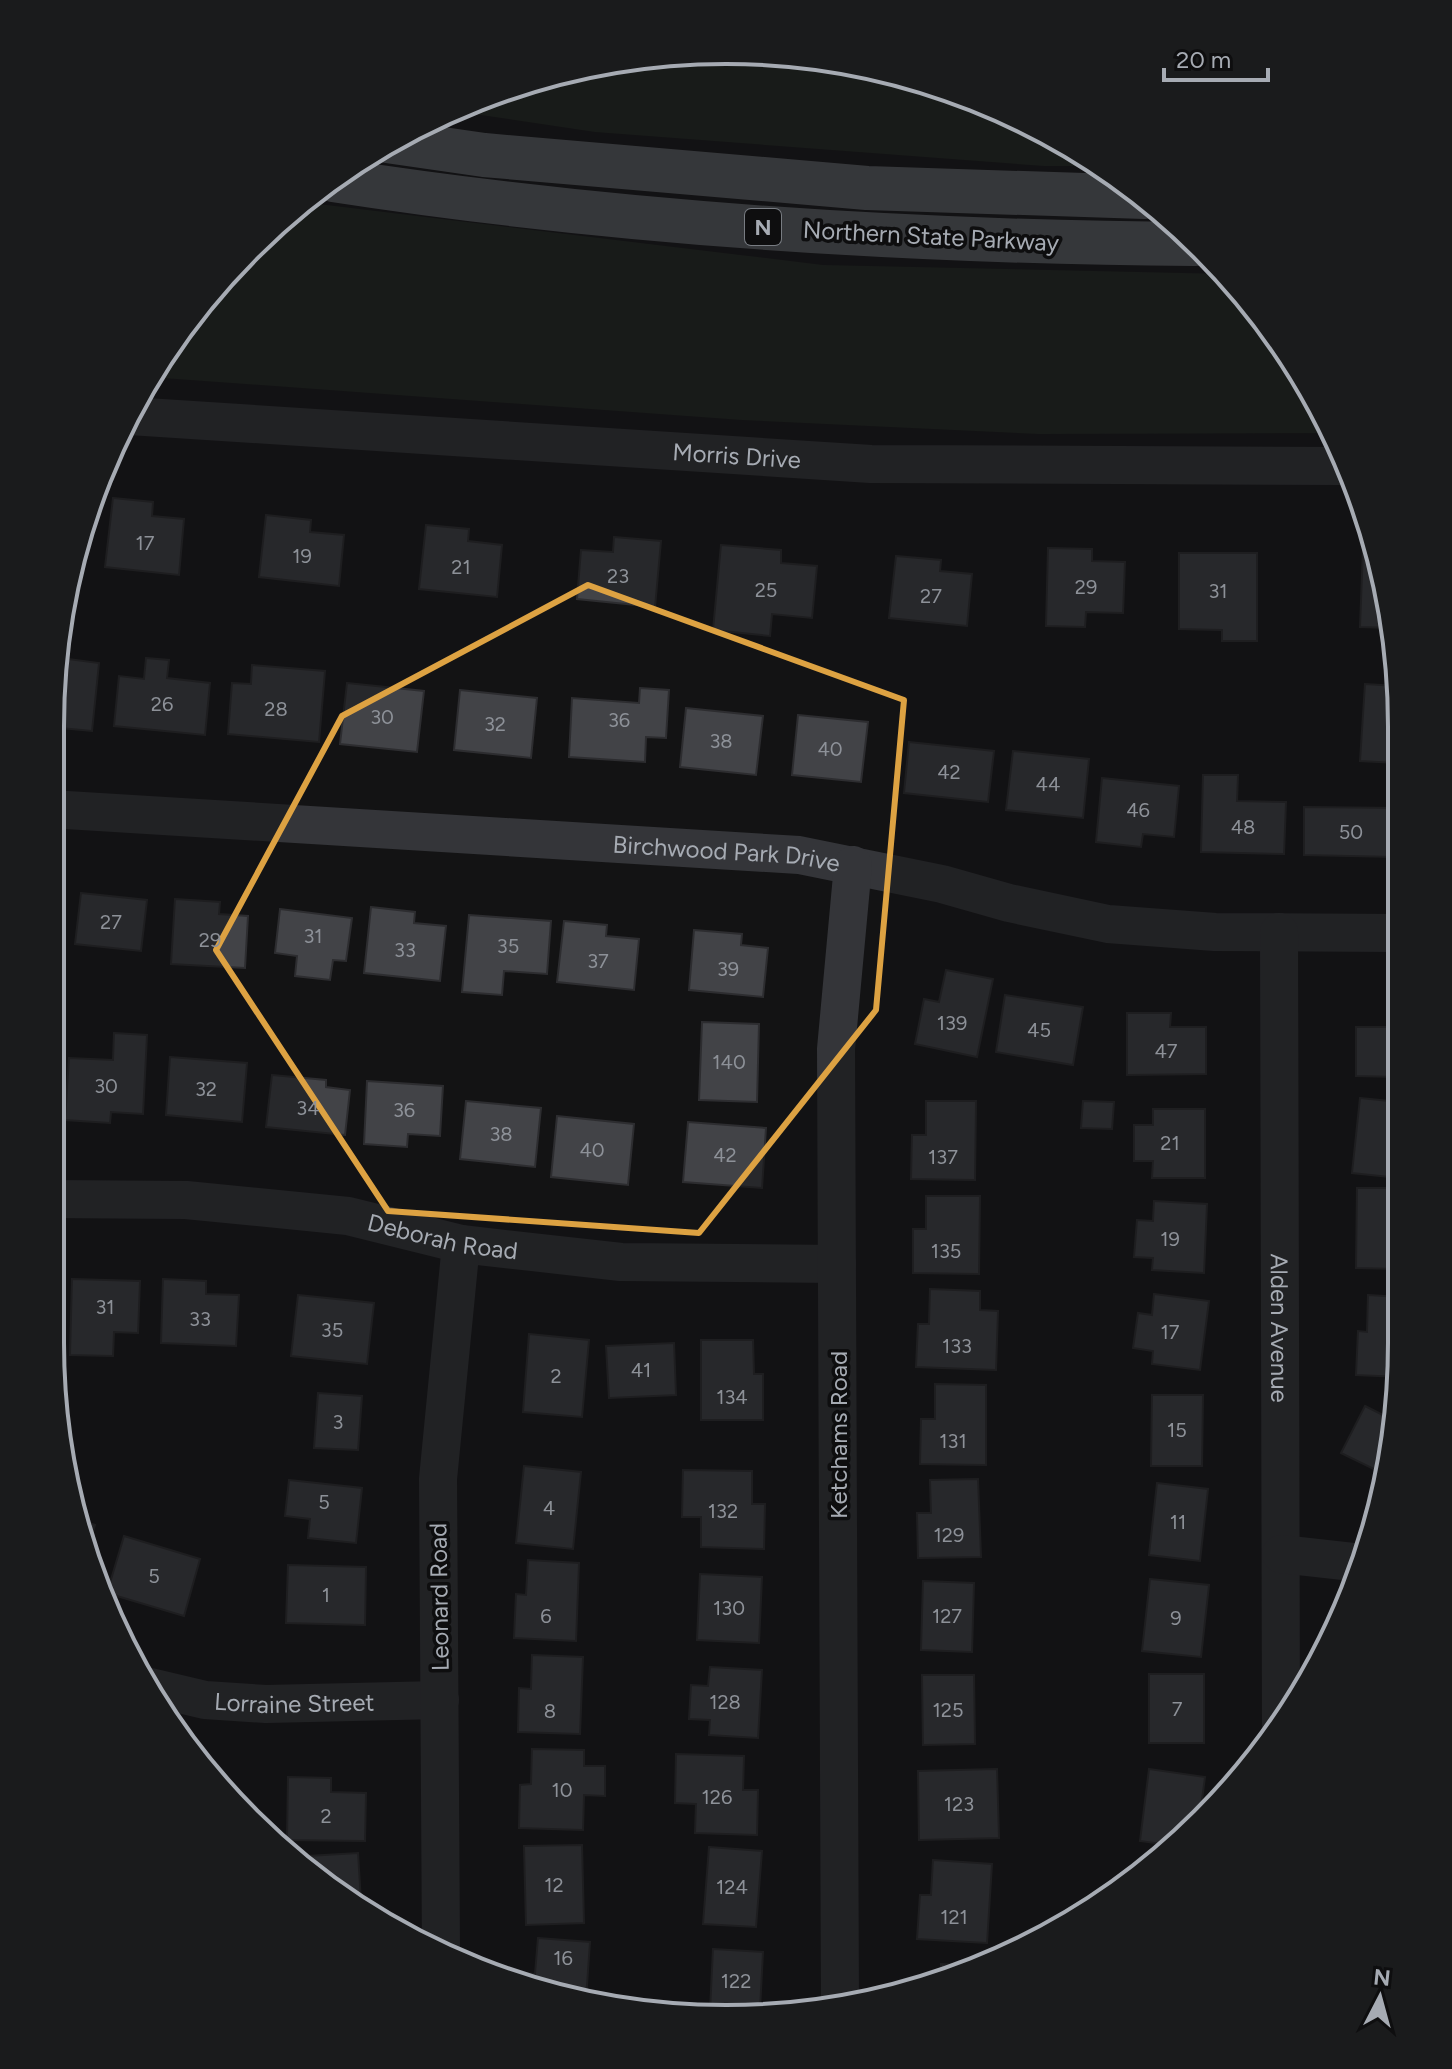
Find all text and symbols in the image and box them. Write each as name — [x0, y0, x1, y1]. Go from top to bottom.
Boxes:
scale bar — [1164, 32, 1268, 82]
text: 20 m — [1176, 45, 1231, 74]
road number: N — [745, 209, 781, 245]
street label: Northern State Parkway — [802, 215, 1060, 257]
street label: Morris Drive — [672, 437, 802, 474]
house number: 17 — [136, 531, 155, 555]
house number: 19 — [292, 544, 312, 568]
house number: 21 — [451, 555, 471, 579]
house number: 23 — [607, 564, 629, 588]
house number: 29 — [1075, 575, 1097, 599]
house number: 25 — [755, 578, 777, 602]
house number: 31 — [1208, 579, 1228, 603]
house number: 27 — [920, 584, 942, 608]
house number: 26 — [151, 692, 173, 716]
house number: 28 — [264, 697, 288, 721]
house number: 30 — [370, 705, 394, 729]
house number: 36 — [608, 708, 630, 732]
house number: 32 — [484, 712, 506, 736]
house number: 38 — [709, 729, 733, 753]
house number: 40 — [817, 737, 843, 761]
house number: 42 — [937, 760, 961, 784]
house number: 44 — [1036, 772, 1060, 796]
house number: 46 — [1126, 798, 1150, 822]
house number: 48 — [1231, 815, 1255, 839]
house number: 50 — [1339, 820, 1363, 844]
street label: Birchwood Park Drive — [612, 829, 843, 877]
house number: 27 — [100, 910, 122, 934]
house number: 31 — [303, 924, 323, 948]
house number: 29 — [199, 928, 221, 952]
house number: 35 — [497, 934, 519, 958]
house number: 33 — [394, 938, 416, 962]
house number: 37 — [587, 949, 609, 973]
house number: 39 — [717, 957, 739, 981]
house number: 139 — [937, 1011, 967, 1035]
house number: 45 — [1027, 1018, 1051, 1042]
house number: 47 — [1154, 1039, 1178, 1063]
house number: 140 — [712, 1050, 746, 1074]
house number: 30 — [94, 1074, 118, 1098]
house number: 32 — [195, 1077, 217, 1101]
house number: 34 — [296, 1096, 320, 1120]
house number: 36 — [393, 1098, 415, 1122]
house number: 38 — [489, 1122, 513, 1146]
house number: 21 — [1160, 1131, 1180, 1155]
house number: 40 — [579, 1138, 605, 1162]
house number: 42 — [713, 1143, 737, 1167]
house number: 137 — [928, 1145, 958, 1169]
street label: Deborah Road — [365, 1207, 519, 1265]
house number: 19 — [1160, 1227, 1180, 1251]
house number: 135 — [931, 1239, 961, 1263]
street label: Alden Avenue — [1265, 1253, 1295, 1403]
house number: 31 — [95, 1295, 115, 1319]
house number: 33 — [189, 1307, 211, 1331]
house number: 35 — [321, 1318, 343, 1342]
house number: 17 — [1161, 1320, 1180, 1344]
house number: 133 — [942, 1334, 972, 1358]
street label: Ketchams Road — [824, 1351, 853, 1519]
house number: 41 — [631, 1358, 651, 1382]
house number: 2 — [550, 1364, 562, 1388]
house number: 134 — [716, 1385, 748, 1409]
house number: 3 — [333, 1410, 343, 1434]
house number: 15 — [1167, 1418, 1187, 1442]
house number: 131 — [939, 1429, 967, 1453]
house number: 5 — [318, 1490, 330, 1514]
house number: 4 — [543, 1496, 555, 1520]
house number: 132 — [708, 1499, 738, 1523]
house number: 11 — [1170, 1510, 1186, 1534]
street label: Leonard Road — [423, 1523, 455, 1671]
house number: 129 — [934, 1523, 964, 1547]
house number: 5 — [148, 1564, 160, 1588]
house number: 1 — [322, 1583, 330, 1607]
house number: 130 — [713, 1596, 745, 1620]
house number: 6 — [540, 1604, 552, 1628]
house number: 127 — [932, 1604, 962, 1628]
house number: 9 — [1170, 1606, 1182, 1630]
street label: Lorraine Street — [213, 1686, 375, 1719]
house number: 128 — [709, 1690, 741, 1714]
house number: 7 — [1172, 1697, 1183, 1721]
house number: 125 — [933, 1698, 963, 1722]
house number: 8 — [544, 1699, 556, 1723]
house number: 10 — [551, 1778, 573, 1802]
house number: 126 — [702, 1785, 732, 1809]
house number: 123 — [944, 1792, 974, 1816]
house number: 2 — [320, 1804, 332, 1828]
house number: 12 — [544, 1873, 564, 1897]
house number: 124 — [716, 1875, 748, 1899]
house number: 121 — [940, 1905, 968, 1929]
house number: 16 — [553, 1946, 573, 1970]
north arrow — [1340, 1957, 1420, 2037]
text: N — [1372, 1963, 1392, 1992]
house number: 122 — [721, 1969, 751, 1993]

